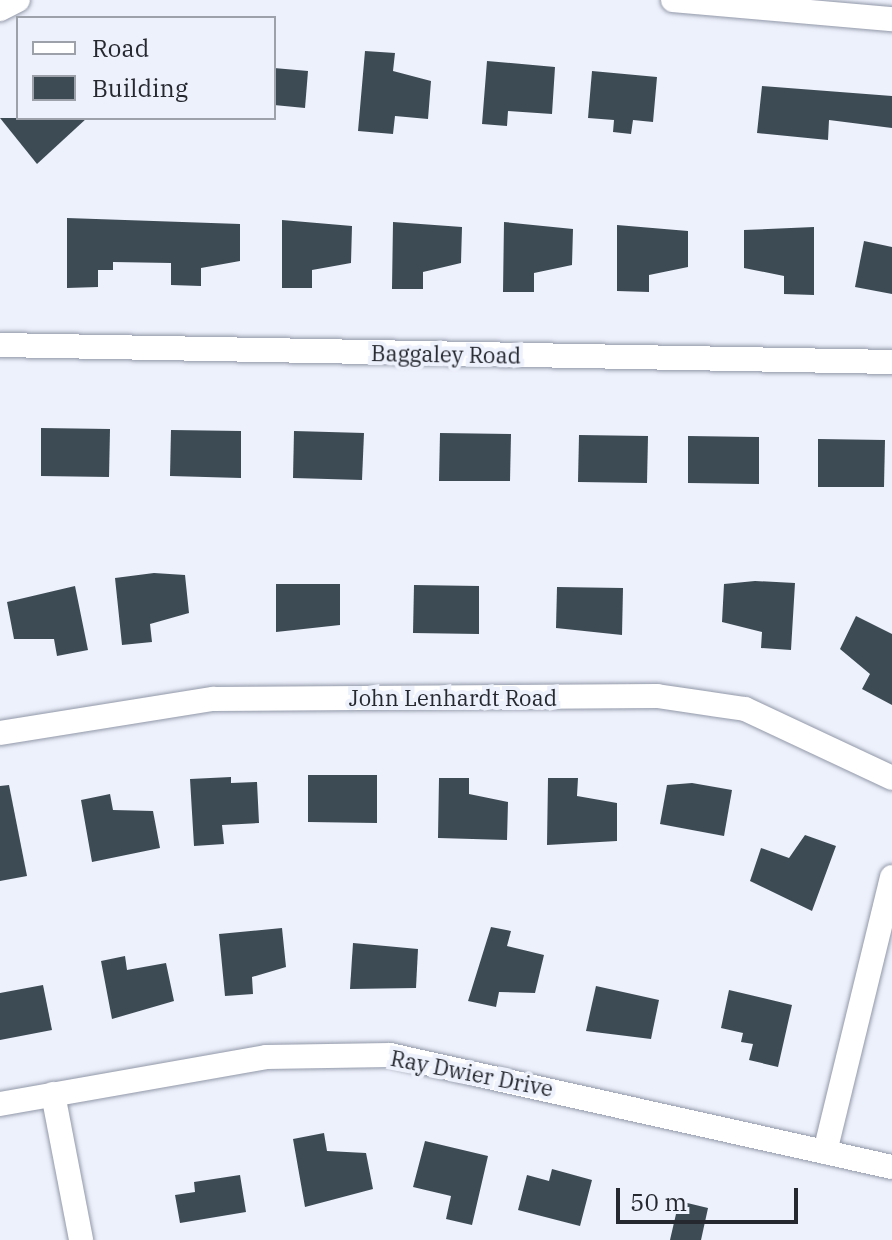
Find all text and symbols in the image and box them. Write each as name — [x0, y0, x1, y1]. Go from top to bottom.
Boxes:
legend — [16, 16, 276, 120]
text: Road — [92, 32, 149, 64]
text: Building — [92, 72, 188, 104]
street label: Baggaley Road — [371, 339, 521, 369]
street label: John Lenhardt Road — [349, 685, 557, 711]
street label: Ray Dwier Drive — [388, 1044, 556, 1102]
scale bar — [620, 1172, 802, 1222]
text: 50 m — [630, 1186, 687, 1218]

